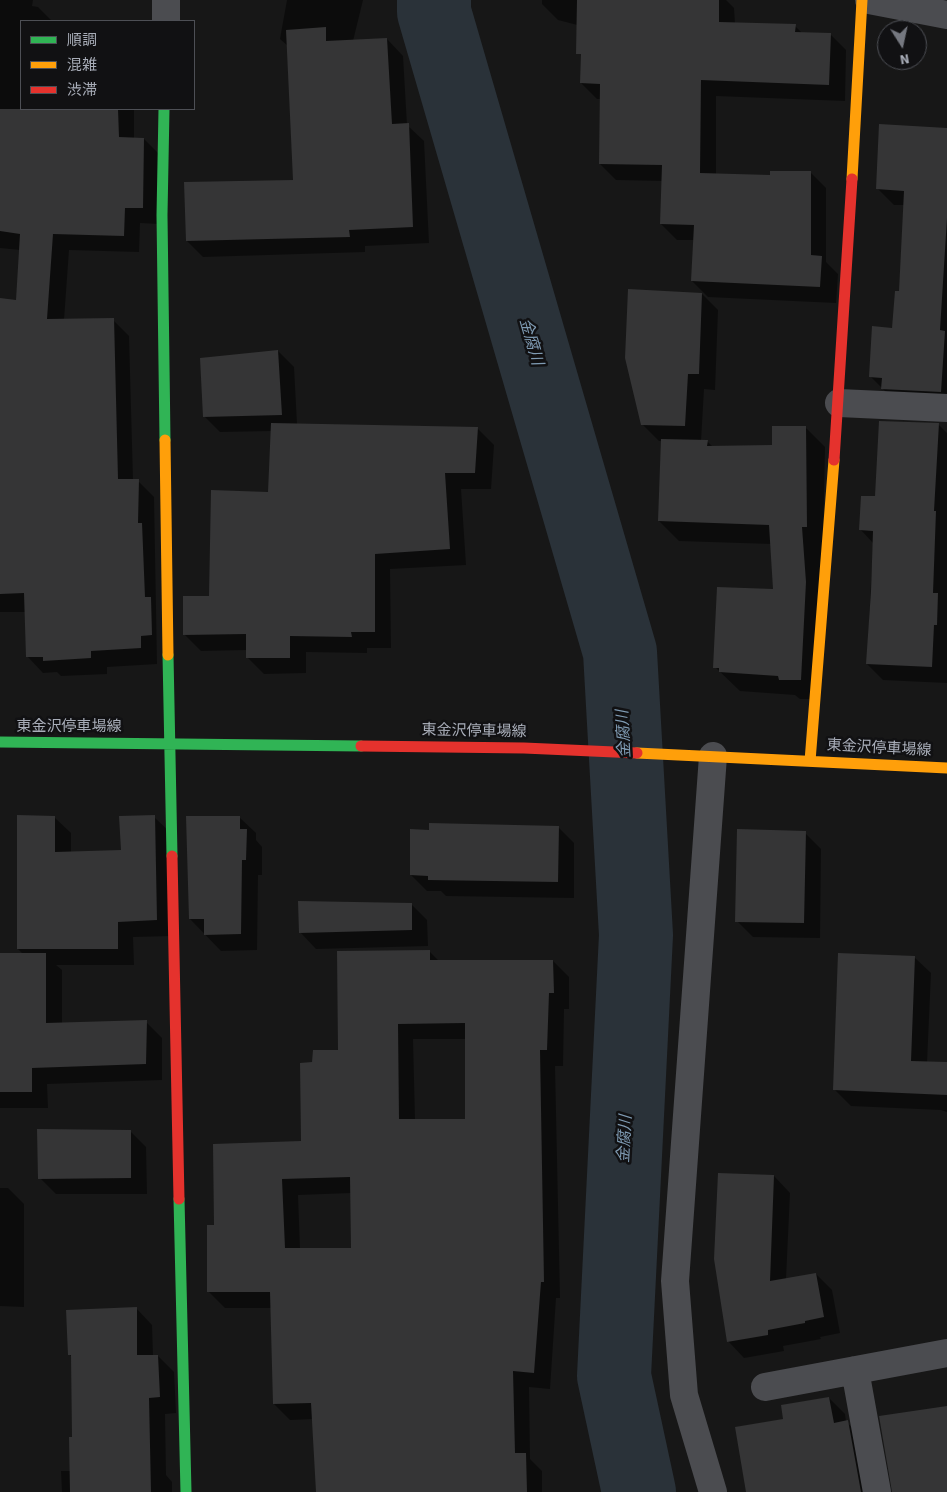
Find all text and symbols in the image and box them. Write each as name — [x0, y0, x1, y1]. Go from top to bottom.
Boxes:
legend — [20, 20, 195, 110]
north arrow — [877, 20, 927, 70]
text: 順調 — [67, 30, 97, 51]
text: N — [898, 48, 911, 69]
text: 混雑 — [67, 55, 97, 76]
text: 渋滞 — [67, 80, 97, 101]
water label: 金腐川 — [514, 316, 546, 368]
water label: 金腐川 — [614, 710, 636, 758]
street label: 東金沢停車場線 — [17, 719, 121, 737]
street label: 東金沢停車場線 — [421, 722, 527, 742]
street label: 東金沢停車場線 — [826, 737, 932, 761]
water label: 金腐川 — [615, 1115, 637, 1163]

